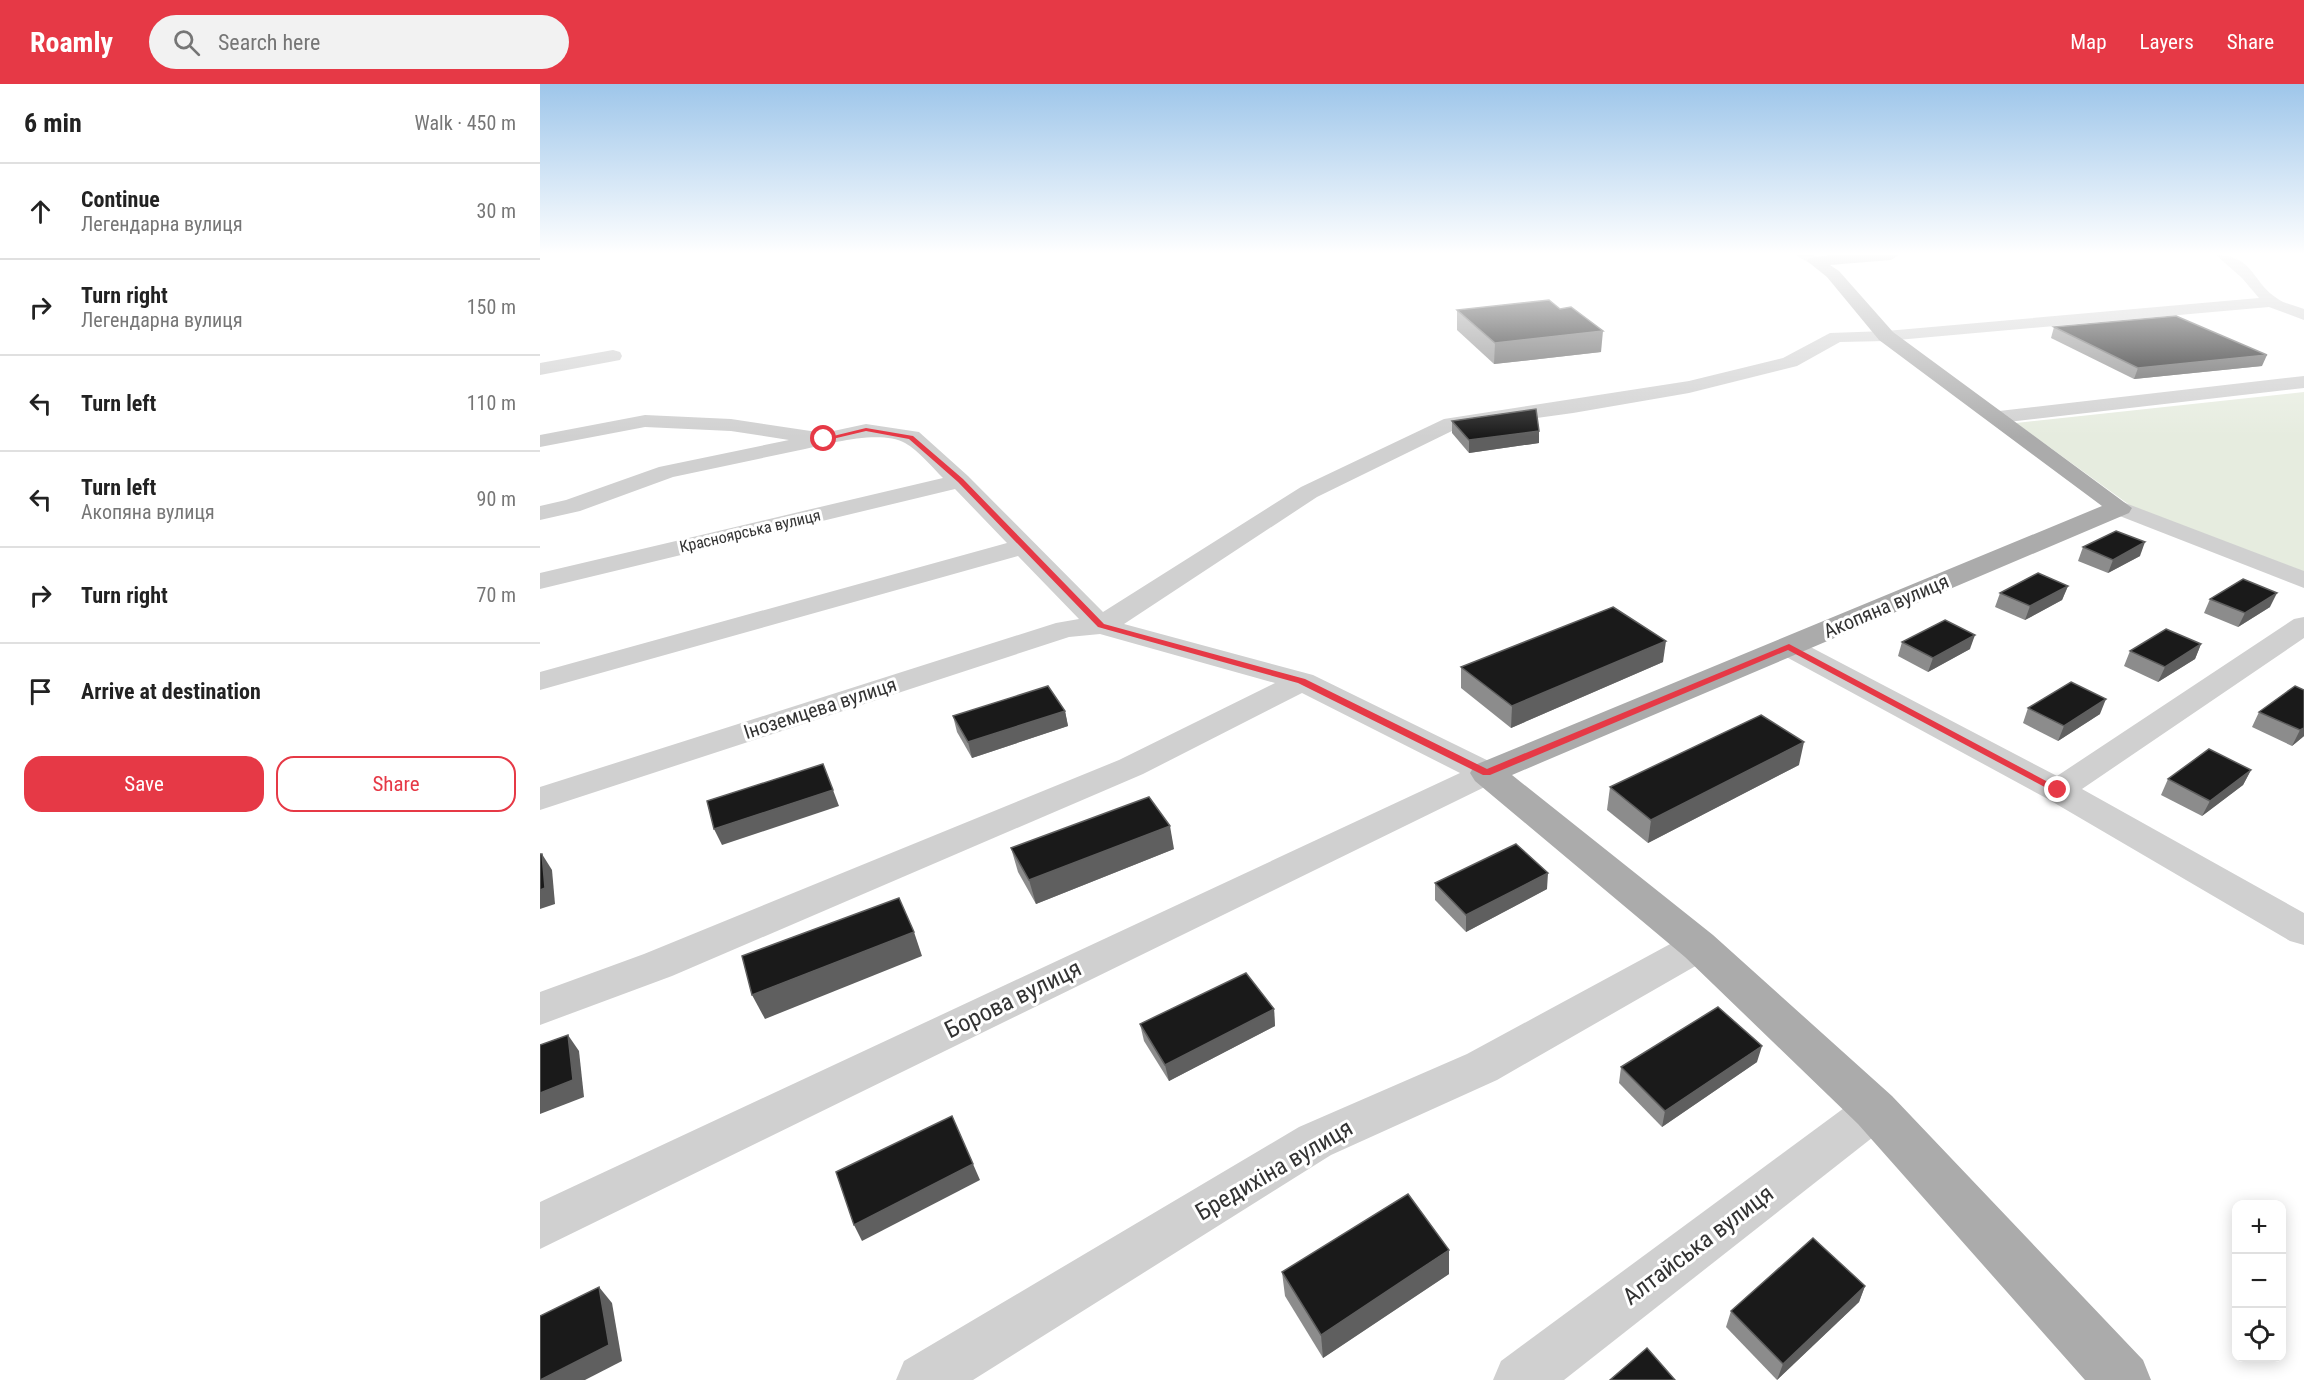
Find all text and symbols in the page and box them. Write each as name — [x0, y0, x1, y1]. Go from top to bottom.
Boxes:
search box — [149, 15, 569, 69]
text: Roamly — [30, 26, 113, 59]
icon: search — [170, 26, 203, 59]
text: Search here — [218, 30, 320, 55]
text: Map — [2070, 30, 2107, 54]
text: Layers — [2140, 30, 2194, 54]
text: Share — [2227, 30, 2274, 54]
text: 6 min — [24, 108, 82, 138]
text: Walk · 450 m — [415, 111, 516, 135]
text: Continue — [81, 187, 160, 212]
icon: ahead — [24, 195, 57, 228]
text: 30 m — [477, 199, 516, 223]
text: Легендарна вулиця — [81, 212, 243, 236]
text: Turn right — [81, 283, 168, 308]
icon: right — [24, 291, 57, 324]
text: 150 m — [467, 295, 516, 319]
text: Легендарна вулиця — [81, 308, 243, 332]
icon: left — [24, 387, 57, 420]
text: Turn left — [81, 391, 156, 416]
text: 110 m — [467, 391, 516, 415]
route start — [810, 425, 836, 451]
text: Turn left — [81, 475, 156, 500]
icon: left — [24, 483, 57, 516]
text: 90 m — [477, 487, 516, 511]
text: Акопяна вулиця — [81, 500, 215, 524]
street label: Красноярська вулиця — [678, 505, 822, 557]
street label: Акопяна вулиця — [1820, 569, 1952, 643]
icon: right — [24, 579, 57, 612]
text: Turn right — [81, 583, 168, 608]
text: 70 m — [477, 583, 516, 607]
street label: Іноземцева вулиця — [741, 672, 899, 744]
icon: arrive — [24, 675, 57, 708]
text: Arrive at destination — [81, 679, 261, 704]
button: Save — [24, 756, 264, 812]
button: Share — [276, 756, 516, 812]
route end — [2044, 776, 2070, 802]
street label: Борова вулиця — [940, 954, 1086, 1044]
street label: Бредихіна вулиця — [1190, 1114, 1358, 1226]
street label: Алтайська вулиця — [1617, 1179, 1779, 1311]
map controls — [2232, 1200, 2286, 1362]
button: + — [2232, 1200, 2286, 1254]
button: − — [2232, 1254, 2286, 1308]
button: locate — [2232, 1308, 2286, 1362]

